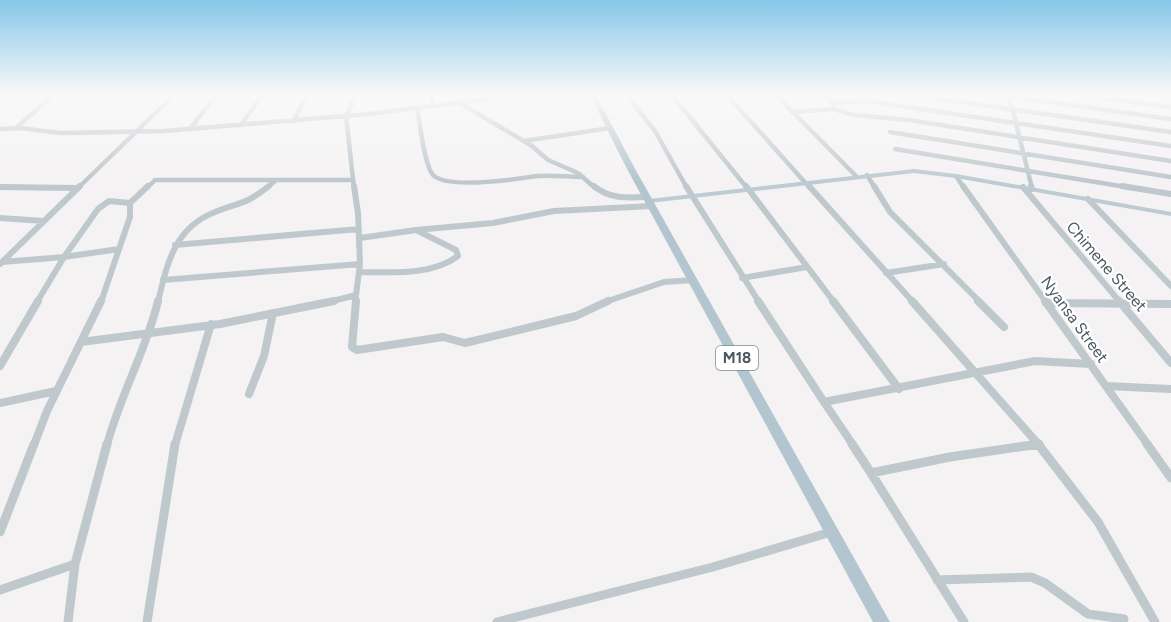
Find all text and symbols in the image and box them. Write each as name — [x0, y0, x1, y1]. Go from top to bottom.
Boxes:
street label: Chimene Street — [1062, 217, 1151, 315]
street label: Nyansa Street — [1037, 272, 1112, 366]
road number: M18 — [716, 346, 758, 370]

